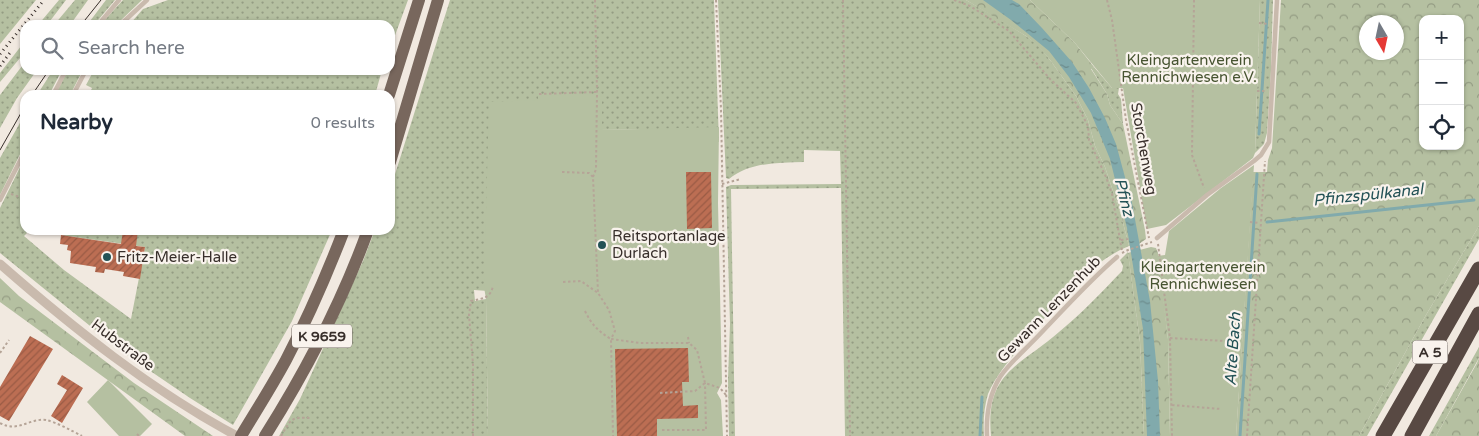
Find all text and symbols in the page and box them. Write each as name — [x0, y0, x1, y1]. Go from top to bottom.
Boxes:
north arrow — [1359, 15, 1404, 60]
map controls — [1419, 15, 1464, 150]
button: + — [1419, 15, 1464, 60]
search box — [20, 20, 395, 75]
icon: search — [38, 34, 66, 62]
text: Search here — [78, 37, 185, 59]
park label: Kleingartenverein Rennichwiesen e.V. — [1121, 51, 1257, 86]
button: − — [1419, 60, 1464, 105]
street label: Storchenweg — [1127, 101, 1161, 197]
button: locate — [1419, 105, 1464, 150]
text: Nearby — [40, 110, 113, 135]
text: 0 results — [311, 113, 375, 133]
water label: Pfinz — [1110, 176, 1139, 220]
water label: Pfinzspülkanal — [1312, 179, 1426, 211]
place label: Reitsportanlage Durlach — [612, 227, 726, 262]
marker: Reitsportanlage Durlach — [596, 239, 608, 251]
place label: Fritz-Meier-Halle — [117, 248, 237, 266]
marker: Fritz-Meier-Halle — [101, 251, 113, 263]
street label: Gewann Lenzenhub — [993, 252, 1105, 366]
park label: Kleingartenverein Rennichwiesen — [1140, 258, 1266, 293]
water label: Alte Bach — [1220, 310, 1246, 386]
street label: Hubstraße — [88, 315, 158, 375]
road number: K 9659 — [292, 324, 352, 348]
road number: A 5 — [1412, 341, 1448, 364]

